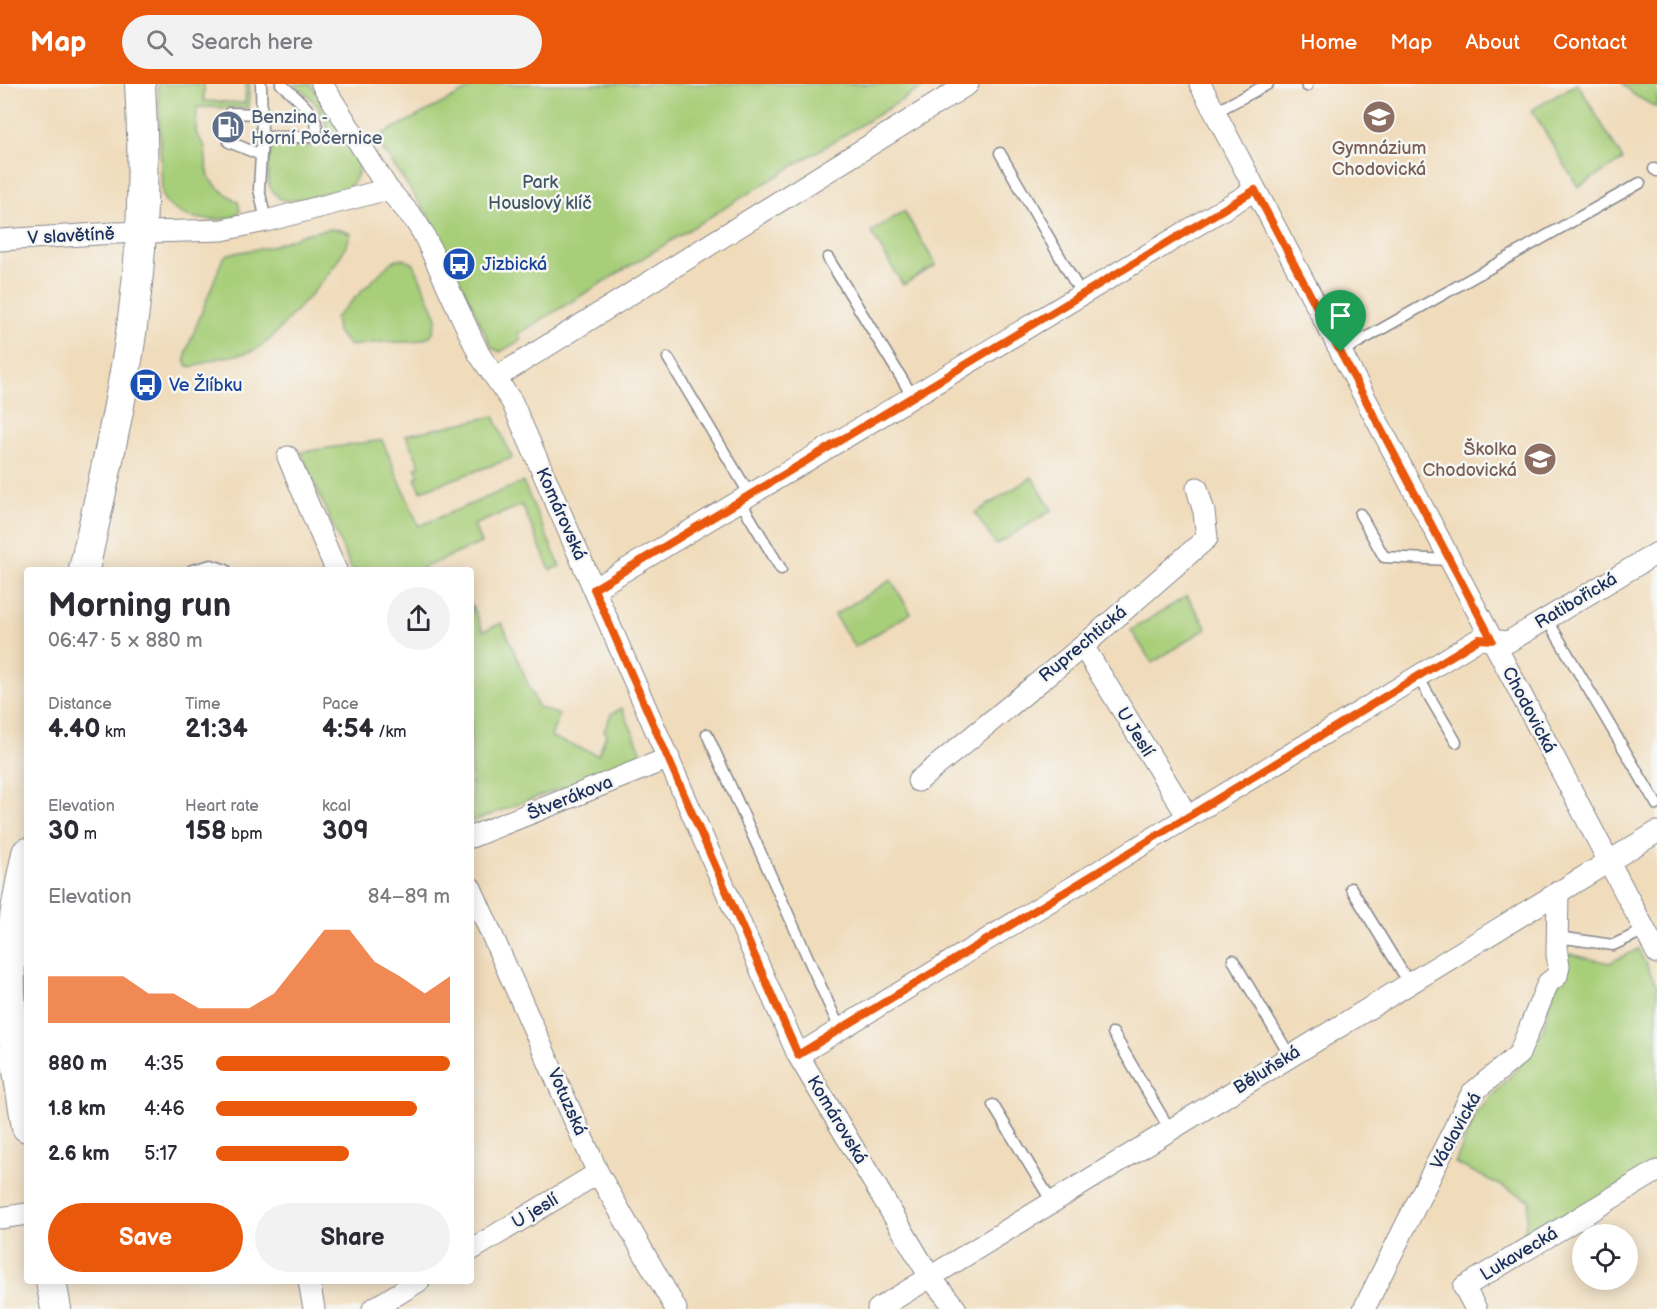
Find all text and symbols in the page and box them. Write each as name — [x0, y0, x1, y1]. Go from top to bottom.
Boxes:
search box — [122, 15, 542, 69]
text: Map — [30, 26, 86, 59]
icon: search — [143, 26, 176, 59]
text: Search here — [191, 29, 313, 56]
text: Home — [1300, 30, 1357, 55]
text: Map — [1390, 30, 1432, 55]
text: About — [1465, 30, 1520, 55]
text: Contact — [1553, 30, 1627, 55]
school or university icon: Gymnázium Chodovická — [1361, 99, 1397, 135]
place label: Benzina - Horní Počernice — [251, 107, 383, 149]
fuel station icon: Benzina - Horní Počernice — [210, 109, 246, 145]
place label: Gymnázium Chodovická — [1332, 138, 1426, 180]
park label: Park Houslový klíč — [488, 172, 592, 214]
street label: V slavětíně — [27, 223, 115, 249]
bus stop icon: Jizbická — [441, 246, 477, 282]
place label: Jizbická — [482, 254, 547, 275]
pin — [1315, 290, 1366, 352]
icon: arrive — [1324, 299, 1357, 332]
bus stop icon: Ve Žlíbku — [128, 367, 164, 403]
place label: Ve Žlíbku — [169, 373, 242, 396]
place label: Školka Chodovická — [1422, 438, 1517, 481]
school or university icon: Školka Chodovická — [1522, 441, 1558, 477]
street label: Komárovská — [531, 464, 591, 564]
street label: Ratibořická — [1531, 568, 1621, 634]
text: Morning run — [48, 586, 231, 626]
button: share — [387, 587, 450, 650]
street label: Ruprechtická — [1035, 601, 1131, 687]
text: 06:47 · 5 × 880 m — [48, 629, 202, 653]
street label: Chodovická — [1498, 663, 1560, 757]
text: Distance — [48, 695, 112, 714]
text: Time — [185, 695, 220, 714]
text: Pace — [322, 695, 358, 714]
street label: U Jeslí — [1112, 704, 1159, 761]
text: 4.40 — [48, 714, 101, 745]
text: 21:34 — [185, 714, 248, 745]
text: 4:54 — [322, 714, 374, 745]
text: km — [101, 723, 126, 742]
text: /km — [374, 723, 407, 742]
street label: Štverákova — [524, 770, 616, 825]
text: Elevation — [48, 797, 115, 816]
text: Heart rate — [185, 797, 259, 816]
text: kcal — [322, 797, 351, 816]
text: 30 — [48, 816, 79, 847]
text: 158 — [185, 816, 227, 847]
text: 309 — [322, 816, 369, 847]
text: m — [79, 825, 97, 844]
text: bpm — [227, 825, 262, 844]
text: Elevation — [48, 885, 131, 909]
text: 84–89 m — [368, 885, 450, 909]
street label: Běluňská — [1230, 1041, 1304, 1099]
text: 880 m — [48, 1052, 107, 1076]
text: 4:35 — [144, 1052, 184, 1076]
street label: Votuzská — [543, 1065, 591, 1139]
street label: Komárovská — [802, 1072, 872, 1168]
street label: Václavická — [1426, 1089, 1486, 1173]
text: 1.8 km — [48, 1097, 106, 1121]
text: 4:46 — [144, 1097, 185, 1121]
text: 2.6 km — [48, 1142, 109, 1166]
text: 5:17 — [144, 1142, 177, 1166]
street label: U jeslí — [508, 1189, 563, 1233]
button: Save — [48, 1203, 243, 1272]
button: Share — [255, 1203, 450, 1272]
street label: Lukavecká — [1477, 1223, 1561, 1285]
map controls — [1572, 1224, 1638, 1290]
button: locate — [1572, 1224, 1638, 1290]

